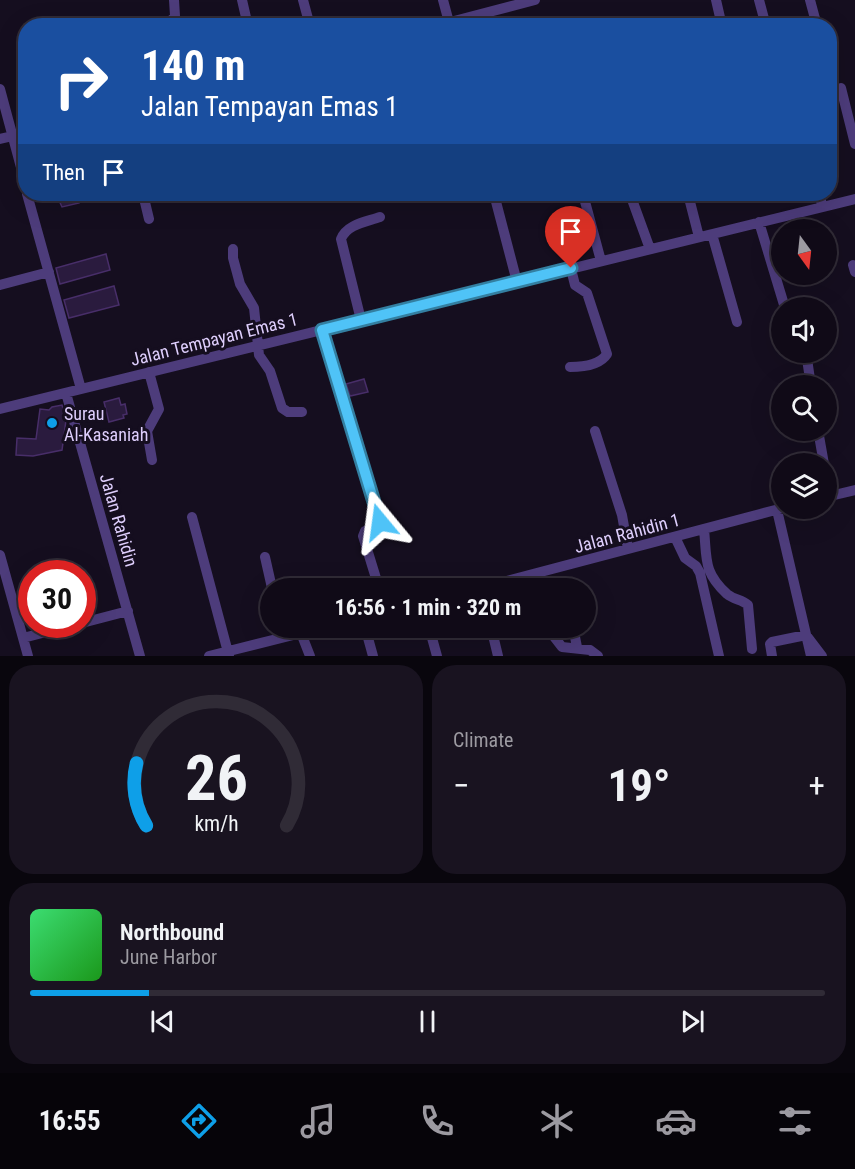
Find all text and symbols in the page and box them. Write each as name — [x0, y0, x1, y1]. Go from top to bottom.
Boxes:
text: 140 m — [141, 41, 246, 90]
icon: right — [42, 42, 120, 120]
text: Jalan Tempayan Emas 1 — [141, 91, 398, 123]
icon: arrive — [97, 156, 130, 189]
text: Then — [42, 160, 85, 185]
pin — [545, 206, 596, 268]
icon: arrive — [554, 215, 587, 248]
north arrow — [771, 219, 837, 285]
map controls — [771, 219, 837, 519]
button: sound — [771, 297, 837, 363]
street label: Jalan Tempayan Emas 1 — [128, 308, 300, 370]
button: search — [771, 375, 837, 441]
place label: Surau Al-Kasaniah — [64, 403, 148, 445]
marker: Surau Al-Kasaniah — [45, 416, 59, 430]
button: layers — [771, 453, 837, 519]
street label: Jalan Rahidin — [96, 471, 142, 569]
position arrow — [348, 490, 412, 554]
street label: Jalan Rahidin 1 — [572, 509, 682, 557]
speed limit sign: 30 — [18, 560, 96, 638]
text: 16:56 · 1 min · 320 m — [335, 595, 521, 620]
text: Climate — [453, 728, 513, 752]
text: 26 — [184, 742, 248, 815]
text: 19° — [608, 759, 671, 812]
text: − — [453, 766, 470, 805]
text: + — [809, 766, 825, 805]
text: km/h — [194, 812, 238, 837]
text: Northbound — [120, 920, 224, 945]
text: June Harbor — [120, 945, 217, 969]
icon: previous — [146, 1005, 179, 1038]
icon: pause — [411, 1005, 444, 1038]
icon: next — [676, 1005, 709, 1038]
icon: directions — [178, 1100, 220, 1142]
icon: music — [297, 1100, 339, 1142]
icon: phone — [416, 1100, 458, 1142]
icon: climate — [536, 1100, 578, 1142]
icon: car — [655, 1100, 697, 1142]
icon: filters — [774, 1100, 816, 1142]
text: 16:55 — [39, 1105, 101, 1137]

